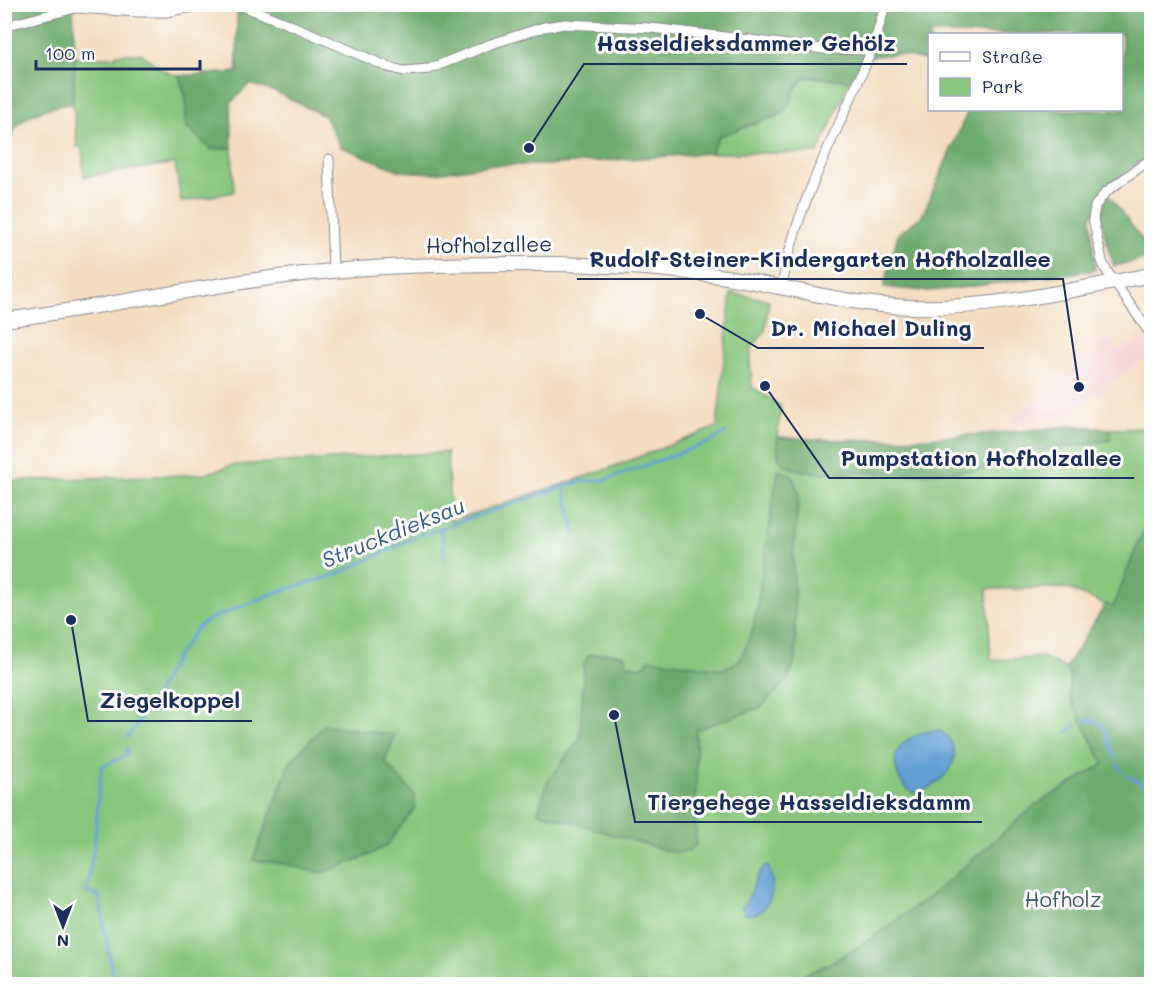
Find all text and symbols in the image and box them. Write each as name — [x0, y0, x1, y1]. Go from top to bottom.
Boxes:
callout: Hasseldieksdammer Gehölz — [584, 24, 907, 64]
text: Hasseldieksdammer Gehölz — [596, 28, 896, 57]
scale bar — [36, 33, 200, 71]
legend — [928, 33, 1123, 111]
text: 100 m — [45, 41, 95, 65]
text: Straße — [982, 44, 1043, 68]
text: Park — [982, 74, 1023, 98]
street label: Hofholzallee — [426, 229, 552, 259]
callout: Rudolf-Steiner-Kindergarten Hofholzallee — [577, 239, 1063, 279]
text: Rudolf-Steiner-Kindergarten Hofholzallee — [589, 244, 1051, 273]
callout: Dr. Michael Duling — [758, 308, 984, 348]
text: Dr. Michael Duling — [770, 313, 972, 342]
callout: Pumpstation Hofholzallee — [829, 438, 1134, 478]
text: Pumpstation Hofholzallee — [840, 443, 1122, 472]
water label: Struckdieksau — [317, 490, 469, 574]
callout: Ziegelkoppel — [88, 681, 252, 721]
text: Ziegelkoppel — [100, 685, 240, 714]
callout: Tiergehege Hasseldieksdamm — [635, 782, 982, 822]
text: Tiergehege Hasseldieksdamm — [647, 787, 971, 816]
park label: Hofholz — [1025, 885, 1101, 912]
north arrow — [33, 896, 93, 956]
text: N — [57, 931, 69, 952]

